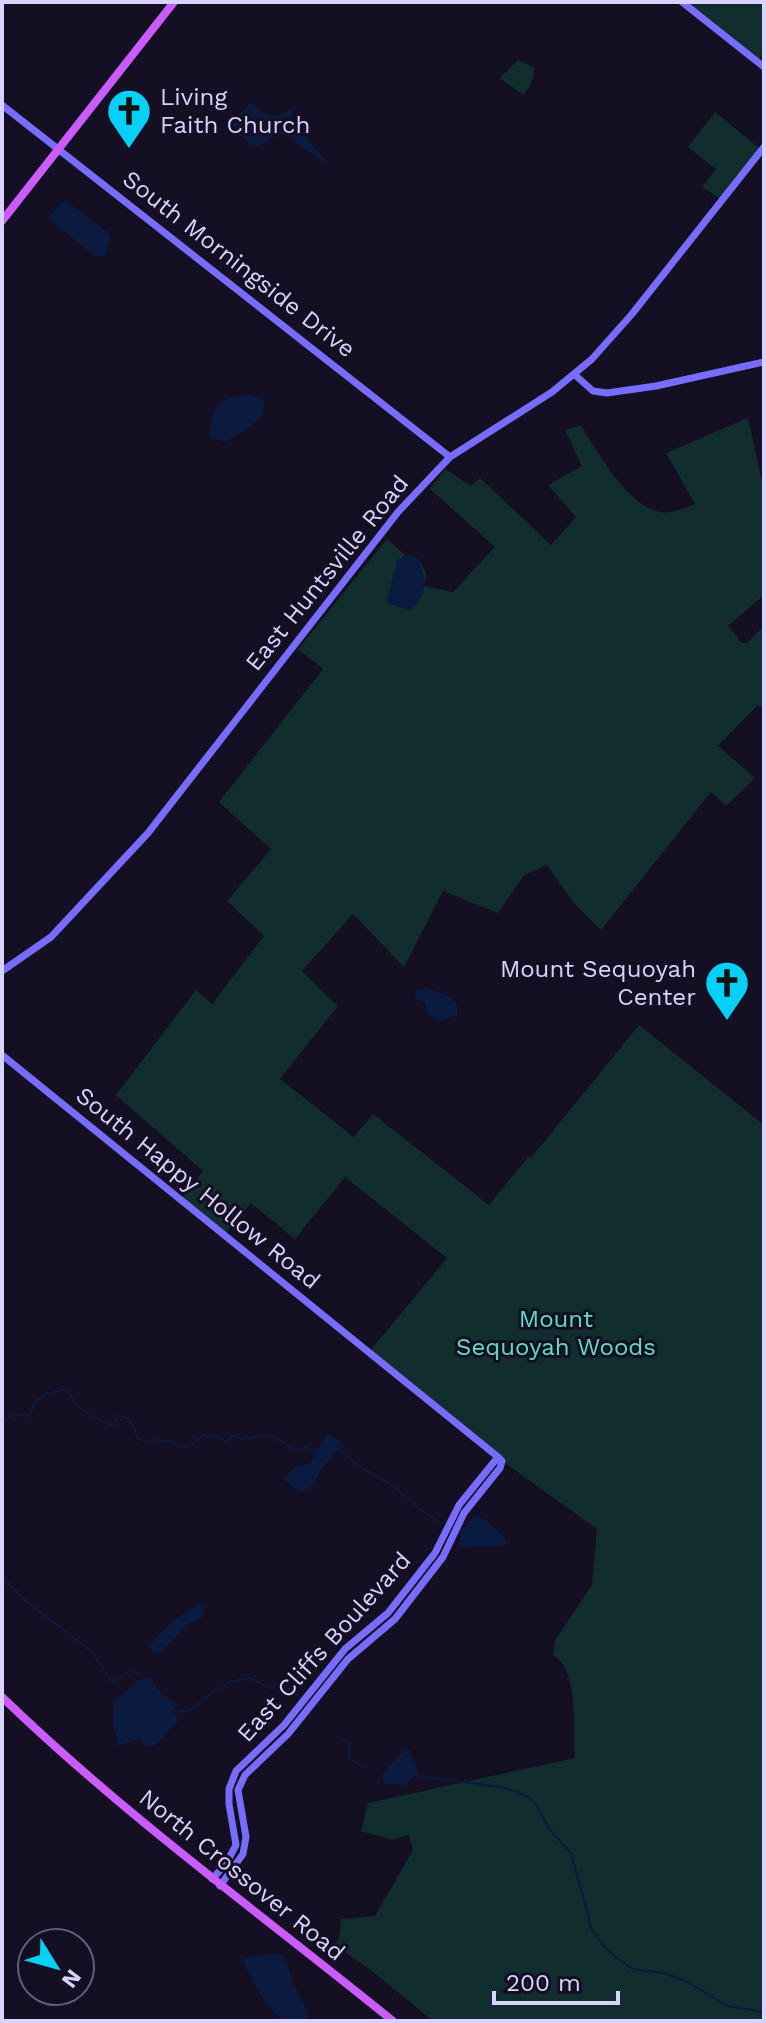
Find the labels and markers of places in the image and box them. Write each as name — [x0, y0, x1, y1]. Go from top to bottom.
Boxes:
place label: Living Faith Church — [160, 83, 310, 139]
church icon: Living Faith Church — [105, 87, 153, 150]
place label: Mount Sequoyah Center — [500, 955, 696, 1011]
church icon: Mount Sequoyah Center — [703, 959, 751, 1022]

